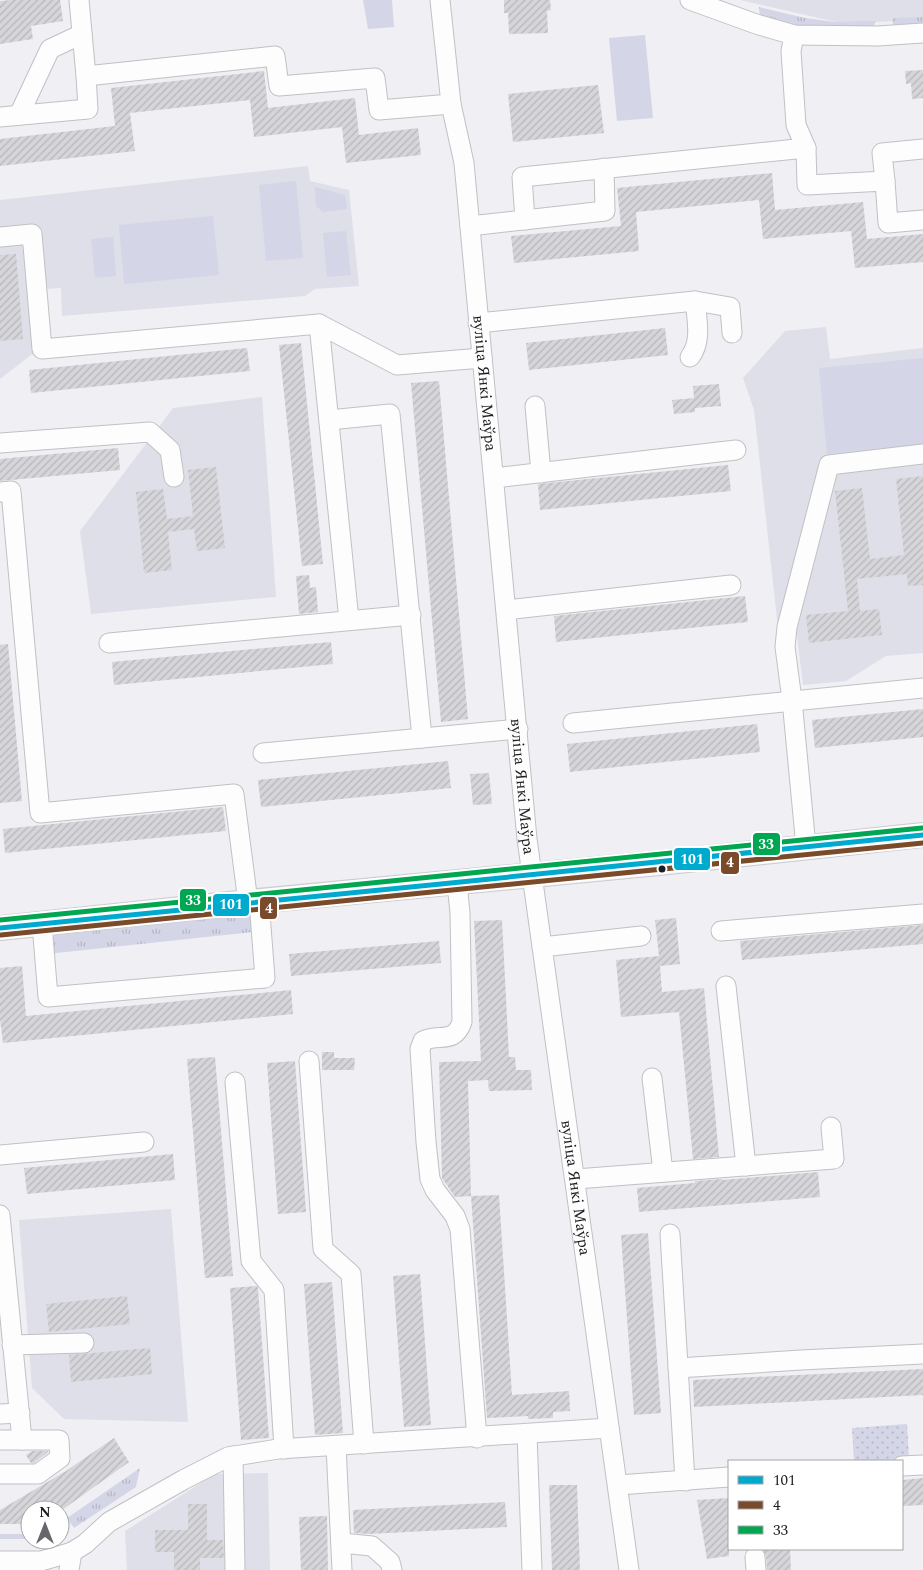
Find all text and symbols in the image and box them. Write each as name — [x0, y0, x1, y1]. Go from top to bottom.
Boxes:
street label: вуліца Янкі Маўра — [466, 314, 503, 452]
street label: вуліца Янкі Маўра — [504, 717, 541, 856]
line badge: 33 — [752, 832, 781, 856]
text: 33 — [758, 834, 774, 855]
line badge: 101 — [673, 847, 711, 871]
text: 101 — [680, 849, 704, 870]
line badge: 4 — [720, 851, 740, 875]
text: 4 — [726, 852, 734, 873]
unlabelled marker — [657, 864, 667, 874]
line badge: 33 — [179, 888, 207, 912]
text: 33 — [185, 890, 201, 911]
line badge: 101 — [212, 893, 250, 917]
text: 101 — [219, 894, 243, 915]
line badge: 4 — [259, 896, 278, 920]
text: 4 — [265, 898, 273, 919]
street label: вуліца Янкі Маўра — [554, 1118, 597, 1257]
legend — [728, 1460, 903, 1550]
text: 101 — [773, 1469, 796, 1492]
text: 4 — [773, 1494, 781, 1517]
north arrow — [20, 1500, 70, 1550]
text: N — [39, 1502, 51, 1523]
text: 33 — [773, 1519, 789, 1542]

